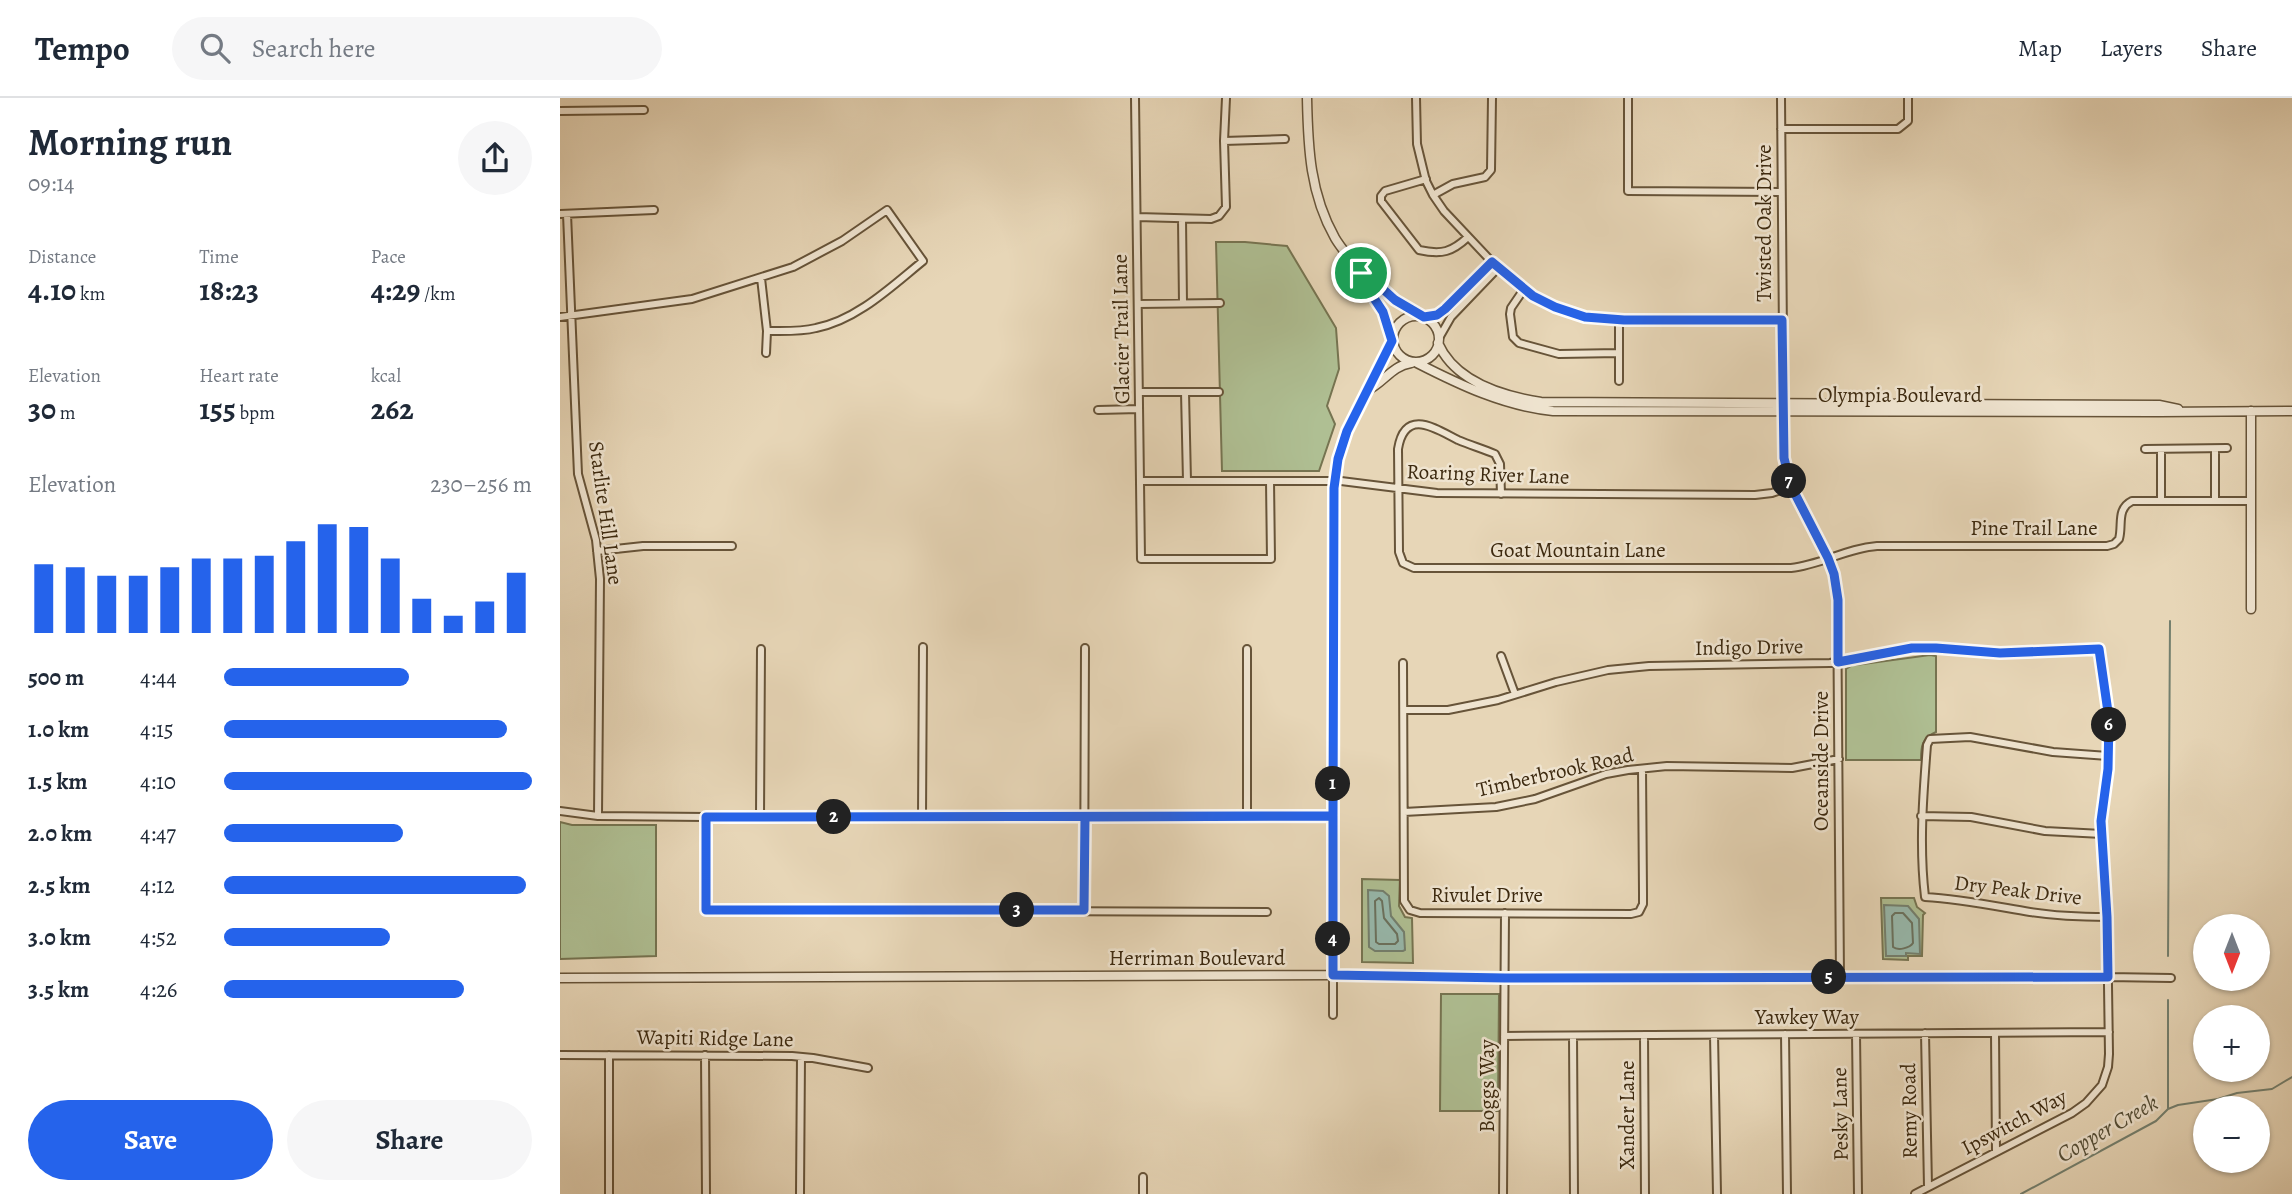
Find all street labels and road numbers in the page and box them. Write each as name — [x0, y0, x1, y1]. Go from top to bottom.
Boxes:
street label: Twisted Oak Drive — [1750, 144, 1778, 302]
street label: Glacier Trail Lane — [1106, 254, 1136, 404]
street label: Olympia Boulevard — [1818, 381, 1983, 409]
street label: Starlite Hill Lane — [582, 439, 630, 587]
street label: Roaring River Lane — [1406, 457, 1570, 491]
street label: Pine Trail Lane — [1970, 514, 2098, 542]
street label: Goat Mountain Lane — [1490, 536, 1666, 564]
street label: Indigo Drive — [1695, 632, 1803, 662]
street label: Oceanside Drive — [1807, 691, 1835, 831]
street label: Timberbrook Road — [1474, 740, 1637, 804]
street label: Dry Peak Drive — [1953, 868, 2083, 912]
street label: Rivulet Drive — [1431, 881, 1543, 909]
street label: Herriman Boulevard — [1109, 944, 1286, 972]
street label: Yawkey Way — [1754, 1003, 1860, 1031]
street label: Wapiti Ridge Lane — [635, 1023, 794, 1053]
street label: Boggs Way — [1473, 1039, 1501, 1133]
street label: Xander Lane — [1613, 1060, 1641, 1170]
street label: Remy Road — [1894, 1062, 1924, 1159]
street label: Pesky Lane — [1825, 1067, 1855, 1161]
street label: Ipswitch Way — [1956, 1082, 2072, 1162]

